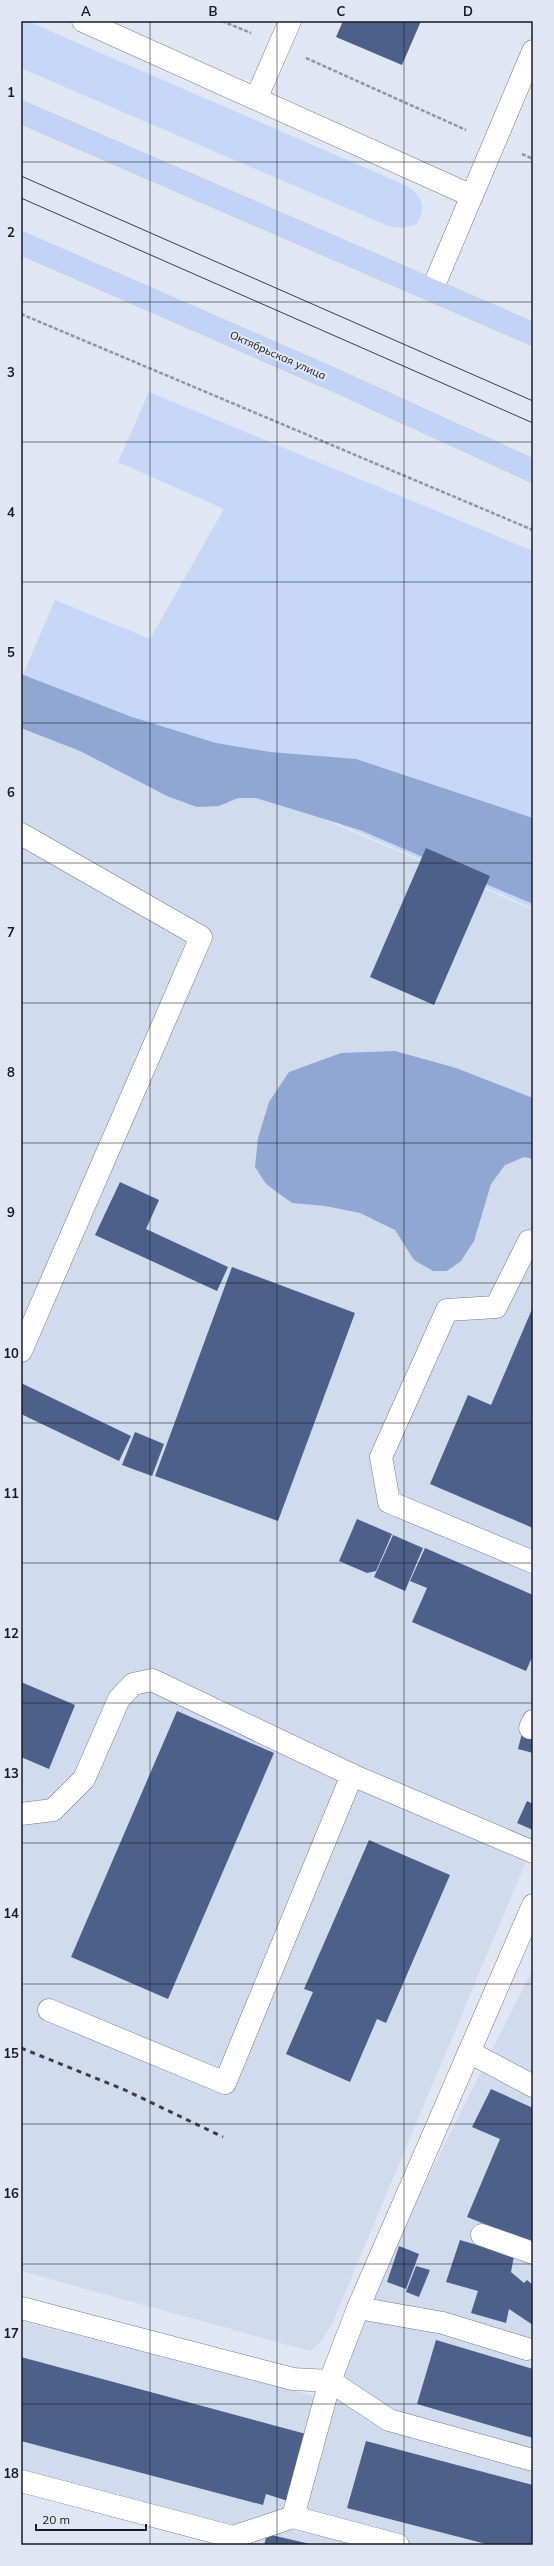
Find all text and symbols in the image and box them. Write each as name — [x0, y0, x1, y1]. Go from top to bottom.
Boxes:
text: A — [81, 3, 91, 19]
text: B — [209, 3, 218, 19]
text: C — [337, 3, 346, 19]
text: D — [463, 3, 473, 19]
text: 1 — [7, 84, 15, 100]
text: 2 — [7, 224, 15, 240]
street label: Октябрьская улица — [228, 328, 328, 382]
text: 3 — [7, 364, 15, 380]
text: 4 — [7, 504, 15, 520]
text: 5 — [7, 644, 15, 660]
text: 6 — [7, 784, 15, 800]
text: 7 — [7, 924, 15, 940]
text: 8 — [7, 1064, 15, 1080]
text: 9 — [7, 1204, 15, 1220]
text: 10 — [3, 1345, 19, 1361]
text: 11 — [3, 1485, 19, 1501]
text: 12 — [3, 1625, 19, 1641]
text: 13 — [3, 1765, 19, 1781]
text: 14 — [3, 1905, 19, 1921]
text: 15 — [3, 2045, 19, 2061]
text: 16 — [3, 2185, 19, 2201]
text: 17 — [3, 2325, 19, 2341]
text: 18 — [3, 2465, 19, 2481]
scale bar — [36, 2506, 146, 2532]
text: 20 m — [42, 2512, 70, 2527]

